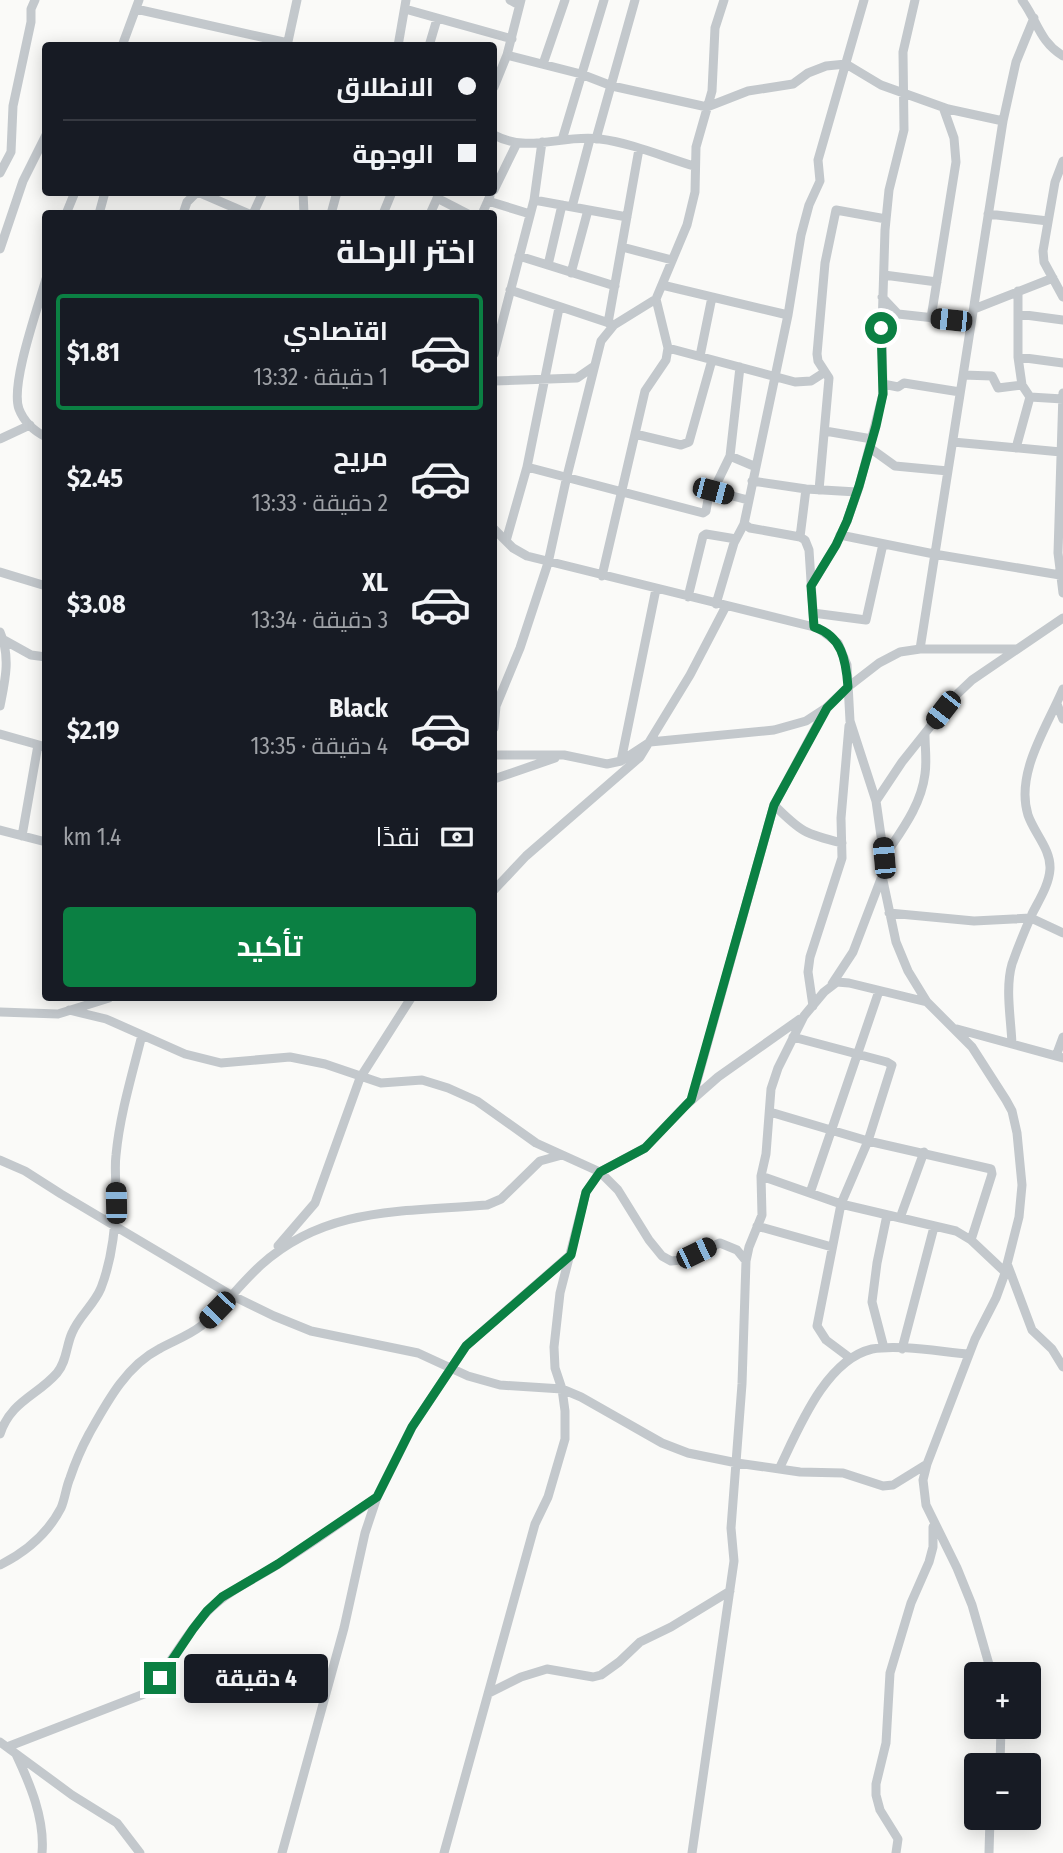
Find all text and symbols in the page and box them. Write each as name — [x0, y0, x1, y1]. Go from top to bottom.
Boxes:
text: الانطلاق — [336, 72, 434, 103]
text: الوجهة — [353, 139, 434, 170]
text: اختر الرحلة — [336, 233, 476, 271]
car — [930, 307, 973, 333]
route start — [865, 312, 897, 344]
text: اقتصادي — [283, 316, 388, 347]
icon: car — [409, 321, 472, 384]
text: $1.81 — [67, 337, 120, 368]
text: 1 دقيقة · 13:32 — [253, 363, 388, 391]
text: مريح — [333, 442, 388, 473]
icon: car — [409, 447, 472, 510]
text: $2.45 — [67, 463, 123, 494]
car — [690, 475, 737, 507]
text: 2 دقيقة · 13:33 — [252, 489, 388, 517]
text: XL — [362, 567, 388, 598]
icon: car — [409, 573, 472, 636]
text: $3.08 — [67, 589, 126, 620]
text: 3 دقيقة · 13:34 — [251, 606, 388, 634]
car — [922, 687, 965, 733]
text: Black — [329, 693, 388, 724]
icon: car — [409, 699, 472, 762]
text: $2.19 — [67, 715, 120, 746]
text: 4 دقيقة · 13:35 — [251, 732, 388, 760]
icon: cash — [438, 818, 476, 856]
text: نقدًا — [376, 822, 420, 853]
text: 1.4 km — [63, 823, 121, 851]
car — [872, 836, 897, 880]
button: تأكيد — [63, 907, 476, 987]
car — [106, 1182, 127, 1224]
car — [673, 1234, 720, 1272]
car — [195, 1288, 240, 1332]
callout: 4 دقيقة — [184, 1654, 328, 1702]
route end — [144, 1662, 176, 1694]
map controls — [964, 1662, 1041, 1830]
button: + — [964, 1662, 1041, 1739]
text: 4 دقيقة — [215, 1664, 297, 1692]
button: − — [964, 1753, 1041, 1830]

